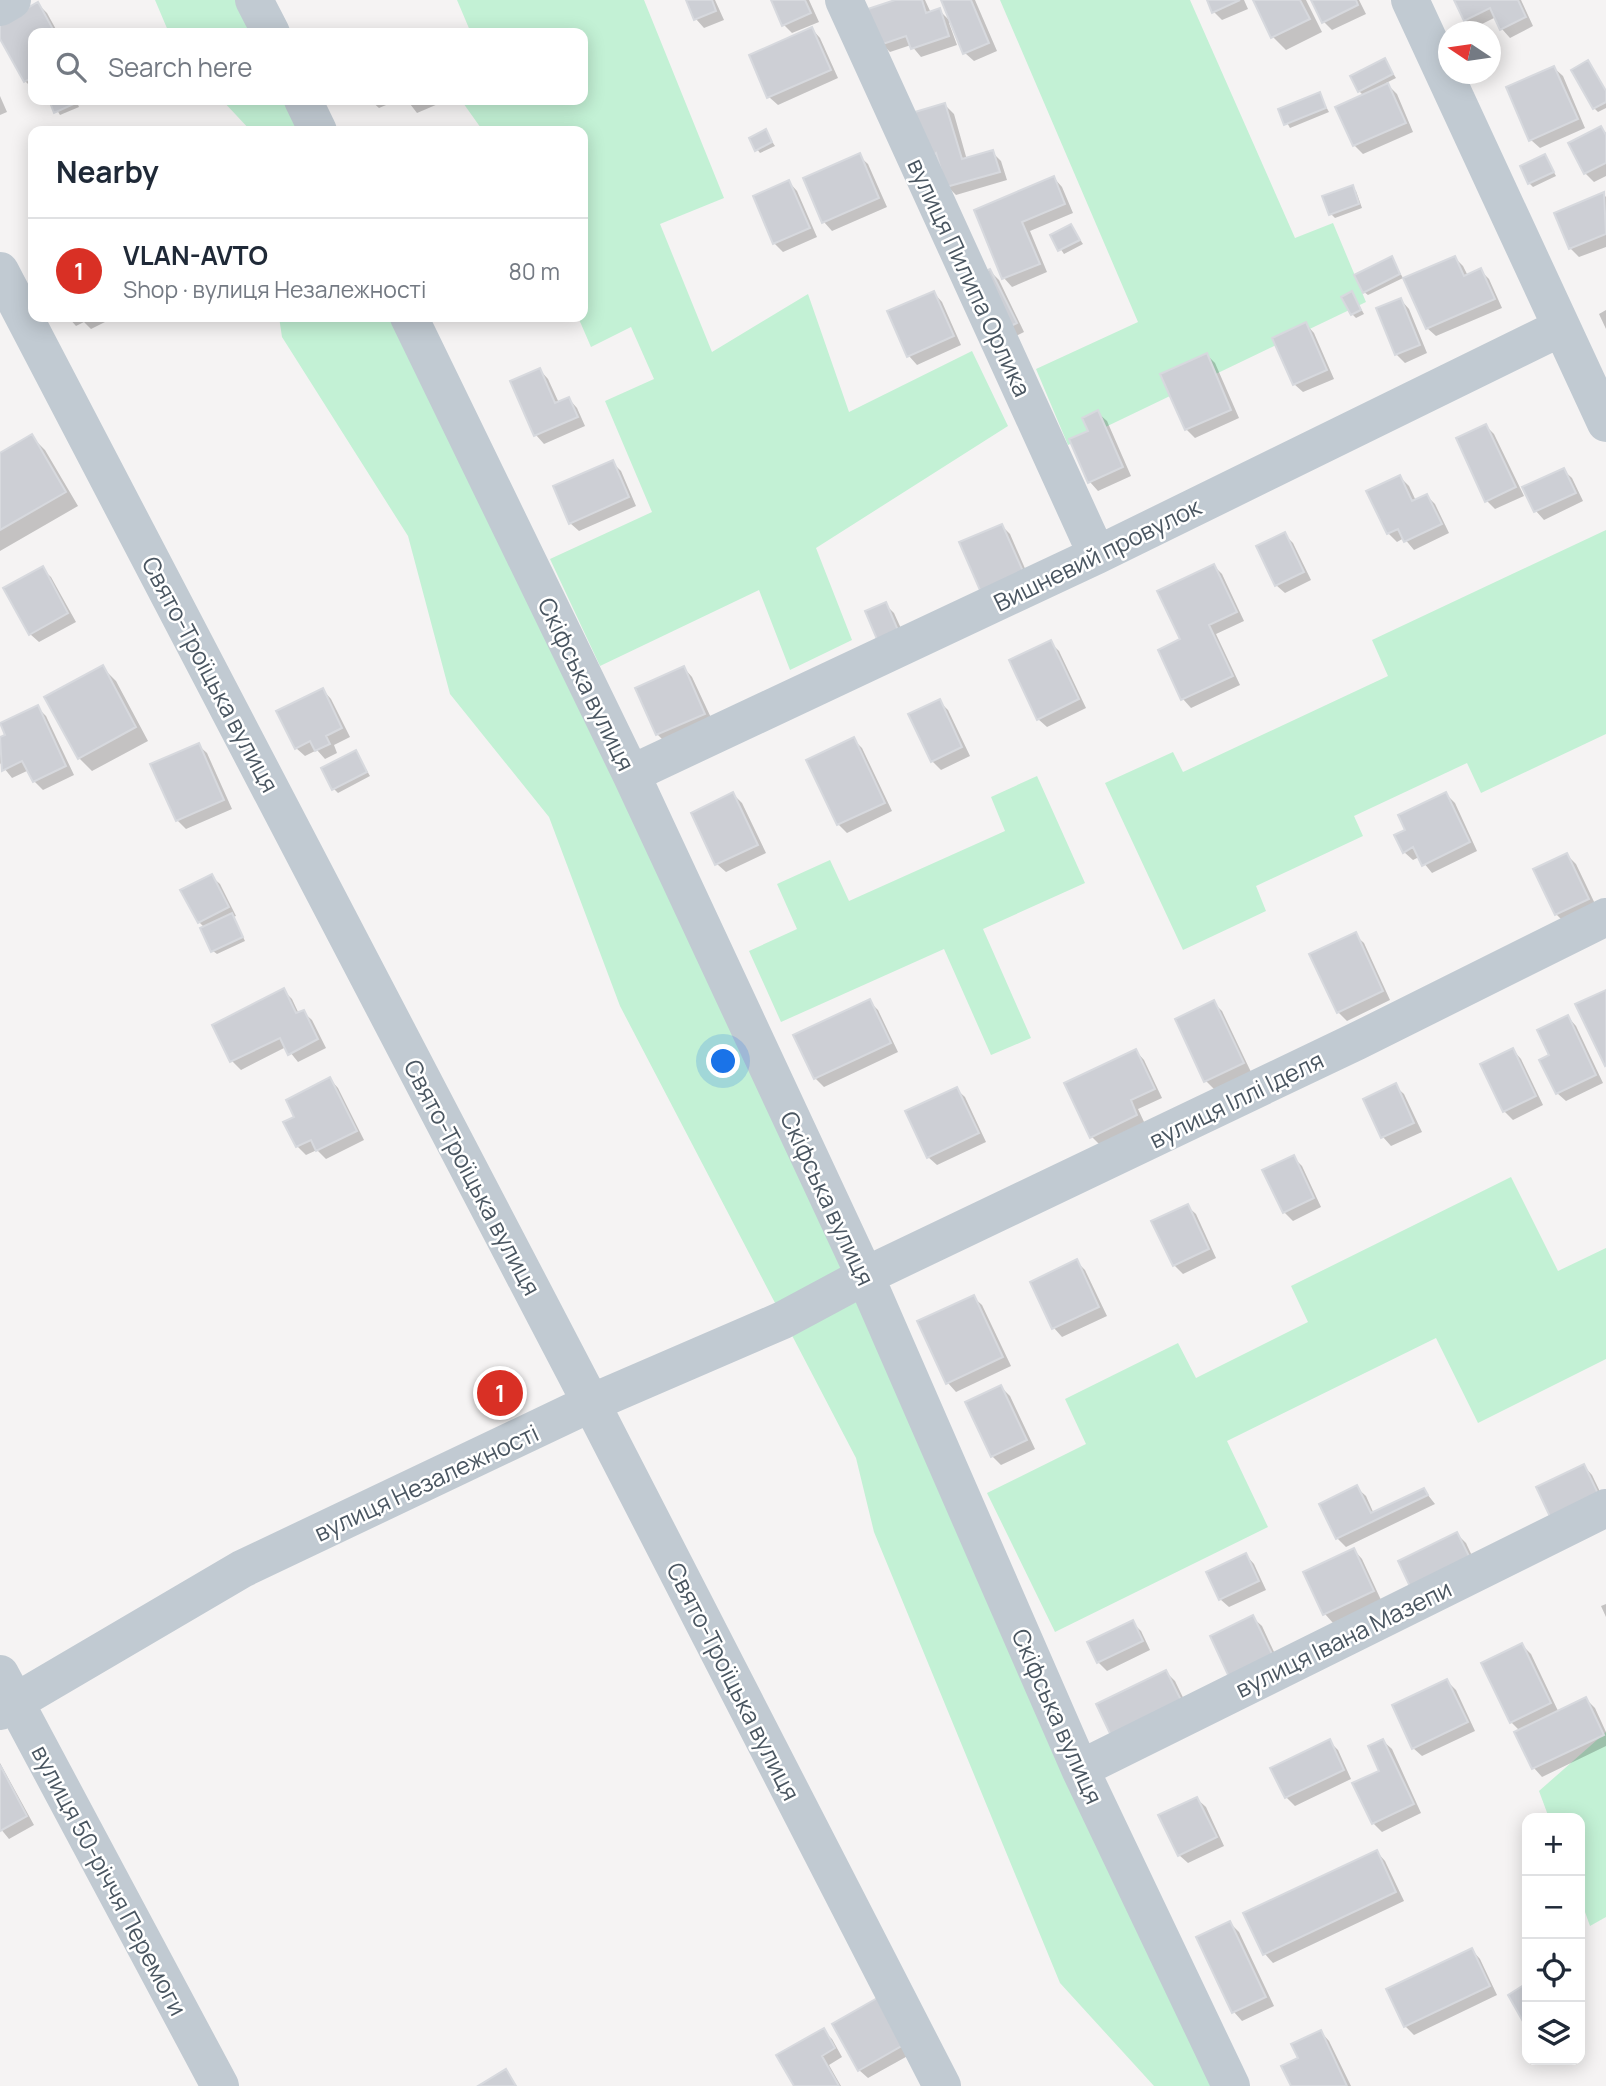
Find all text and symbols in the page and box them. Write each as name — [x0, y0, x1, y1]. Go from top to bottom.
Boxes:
north arrow — [1438, 21, 1501, 84]
search box — [28, 28, 588, 105]
icon: search — [52, 48, 90, 86]
text: Search here — [108, 49, 253, 85]
text: Nearby — [56, 151, 159, 192]
street label: вулиця Пилипа Орлика — [900, 153, 1040, 401]
text: VLAN-AVTO — [123, 237, 268, 273]
text: 1 — [74, 255, 84, 287]
text: 80 m — [509, 255, 560, 287]
text: Shop · вулиця Незалежності — [123, 273, 426, 305]
street label: Вишневий провулок — [988, 489, 1207, 619]
street label: Свято-Троїцька вулиця — [135, 550, 287, 798]
street label: Скіфська вулиця — [531, 592, 643, 776]
street label: вулиця Іллі Іделя — [1143, 1043, 1329, 1155]
your location — [706, 1044, 740, 1078]
street label: Свято-Троїцька вулиця — [397, 1053, 549, 1301]
street label: Скіфська вулиця — [773, 1106, 883, 1290]
pin: 1 — [477, 1367, 523, 1419]
street label: вулиця Незалежності — [308, 1415, 544, 1549]
street label: Свято-Троїцька вулиця — [660, 1556, 808, 1806]
street label: вулиця Івана Мазепи — [1229, 1571, 1457, 1705]
street label: Скіфська вулиця — [1005, 1623, 1111, 1809]
street label: вулиця 50-річчя Перемоги — [25, 1739, 195, 2021]
map controls — [1522, 1813, 1585, 2065]
button: + — [1522, 1813, 1585, 1876]
button: − — [1522, 1876, 1585, 1939]
button: locate — [1522, 1939, 1585, 2002]
button: layers — [1522, 2002, 1585, 2065]

